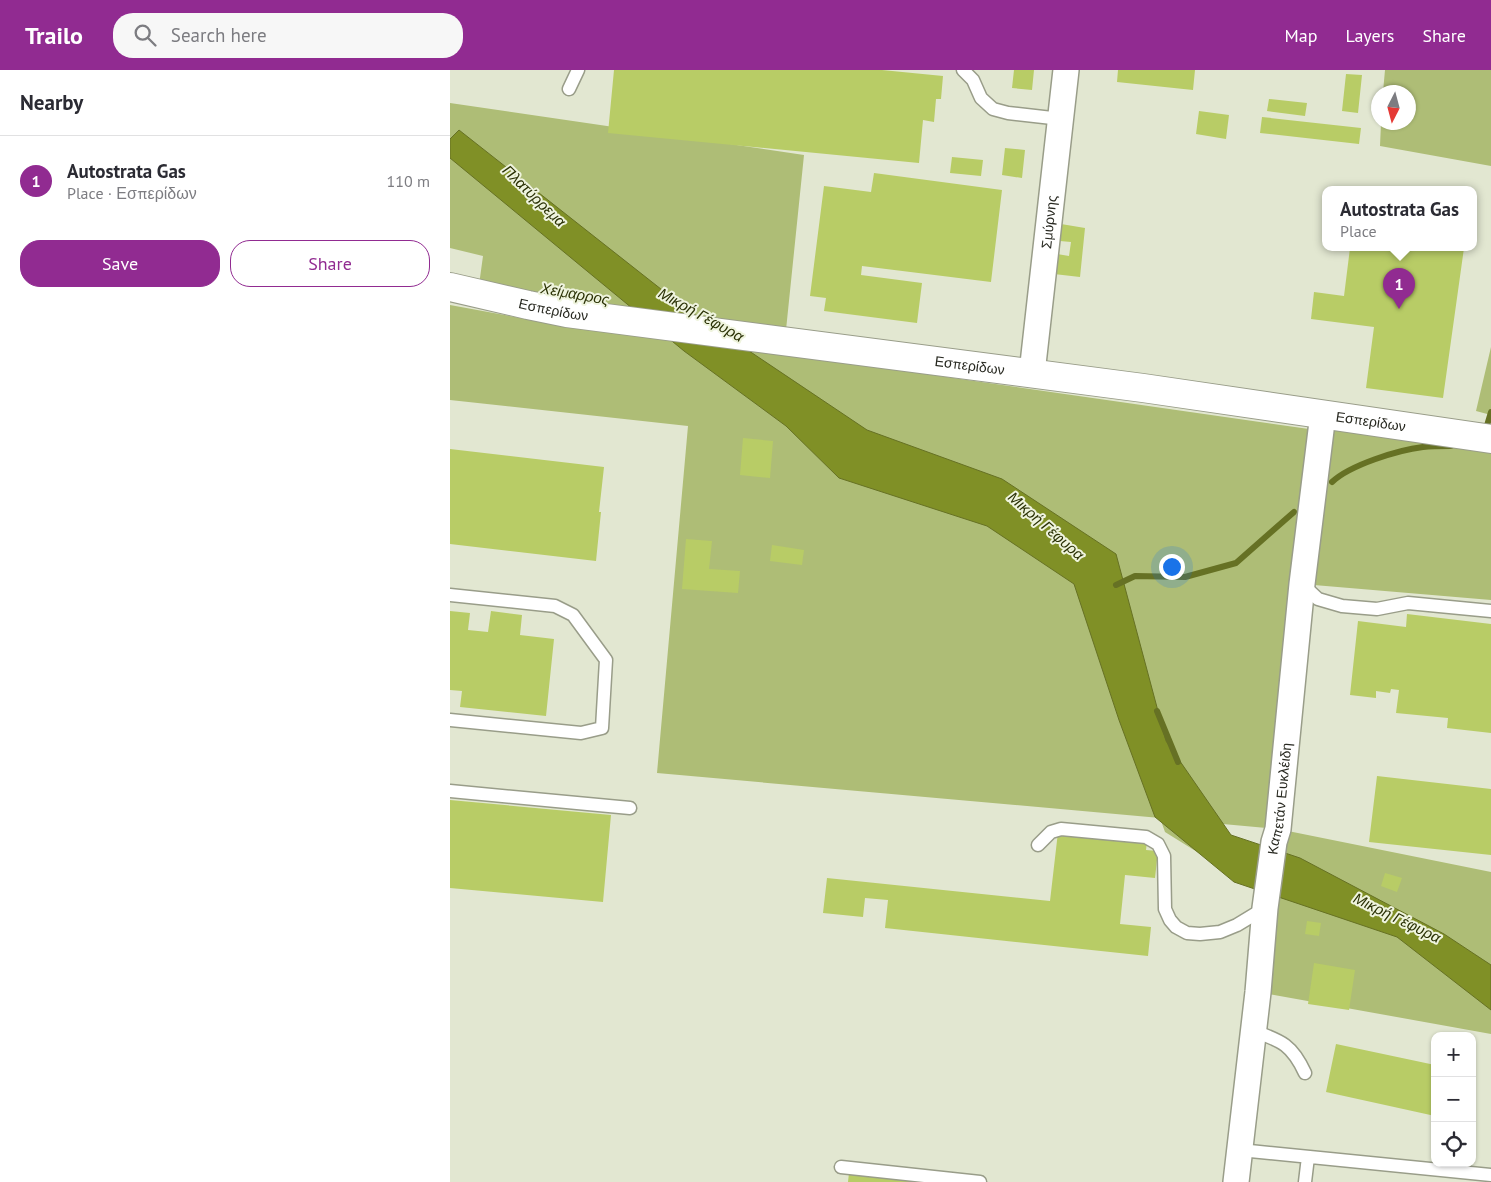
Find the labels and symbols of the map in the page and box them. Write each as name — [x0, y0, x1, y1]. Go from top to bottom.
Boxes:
north arrow — [1371, 85, 1416, 130]
water label: Πλατύρρεμα — [499, 161, 570, 231]
street label: Σμύρνης — [1037, 194, 1061, 250]
pin: 1 — [1383, 268, 1415, 309]
water label: Χείμαρρος — [538, 278, 611, 309]
water label: Μικρή Γέφυρα — [655, 283, 748, 346]
street label: Εσπερίδων — [517, 294, 589, 325]
street label: Εσπερίδων — [934, 352, 1006, 379]
street label: Εσπερίδων — [1335, 407, 1407, 435]
water label: Μικρή Γέφυρα — [1004, 487, 1089, 564]
your location — [1159, 554, 1185, 580]
street label: Καπετάν Ευκλέιδη — [1263, 742, 1295, 856]
water label: Μικρή Γέφυρα — [1351, 888, 1444, 947]

